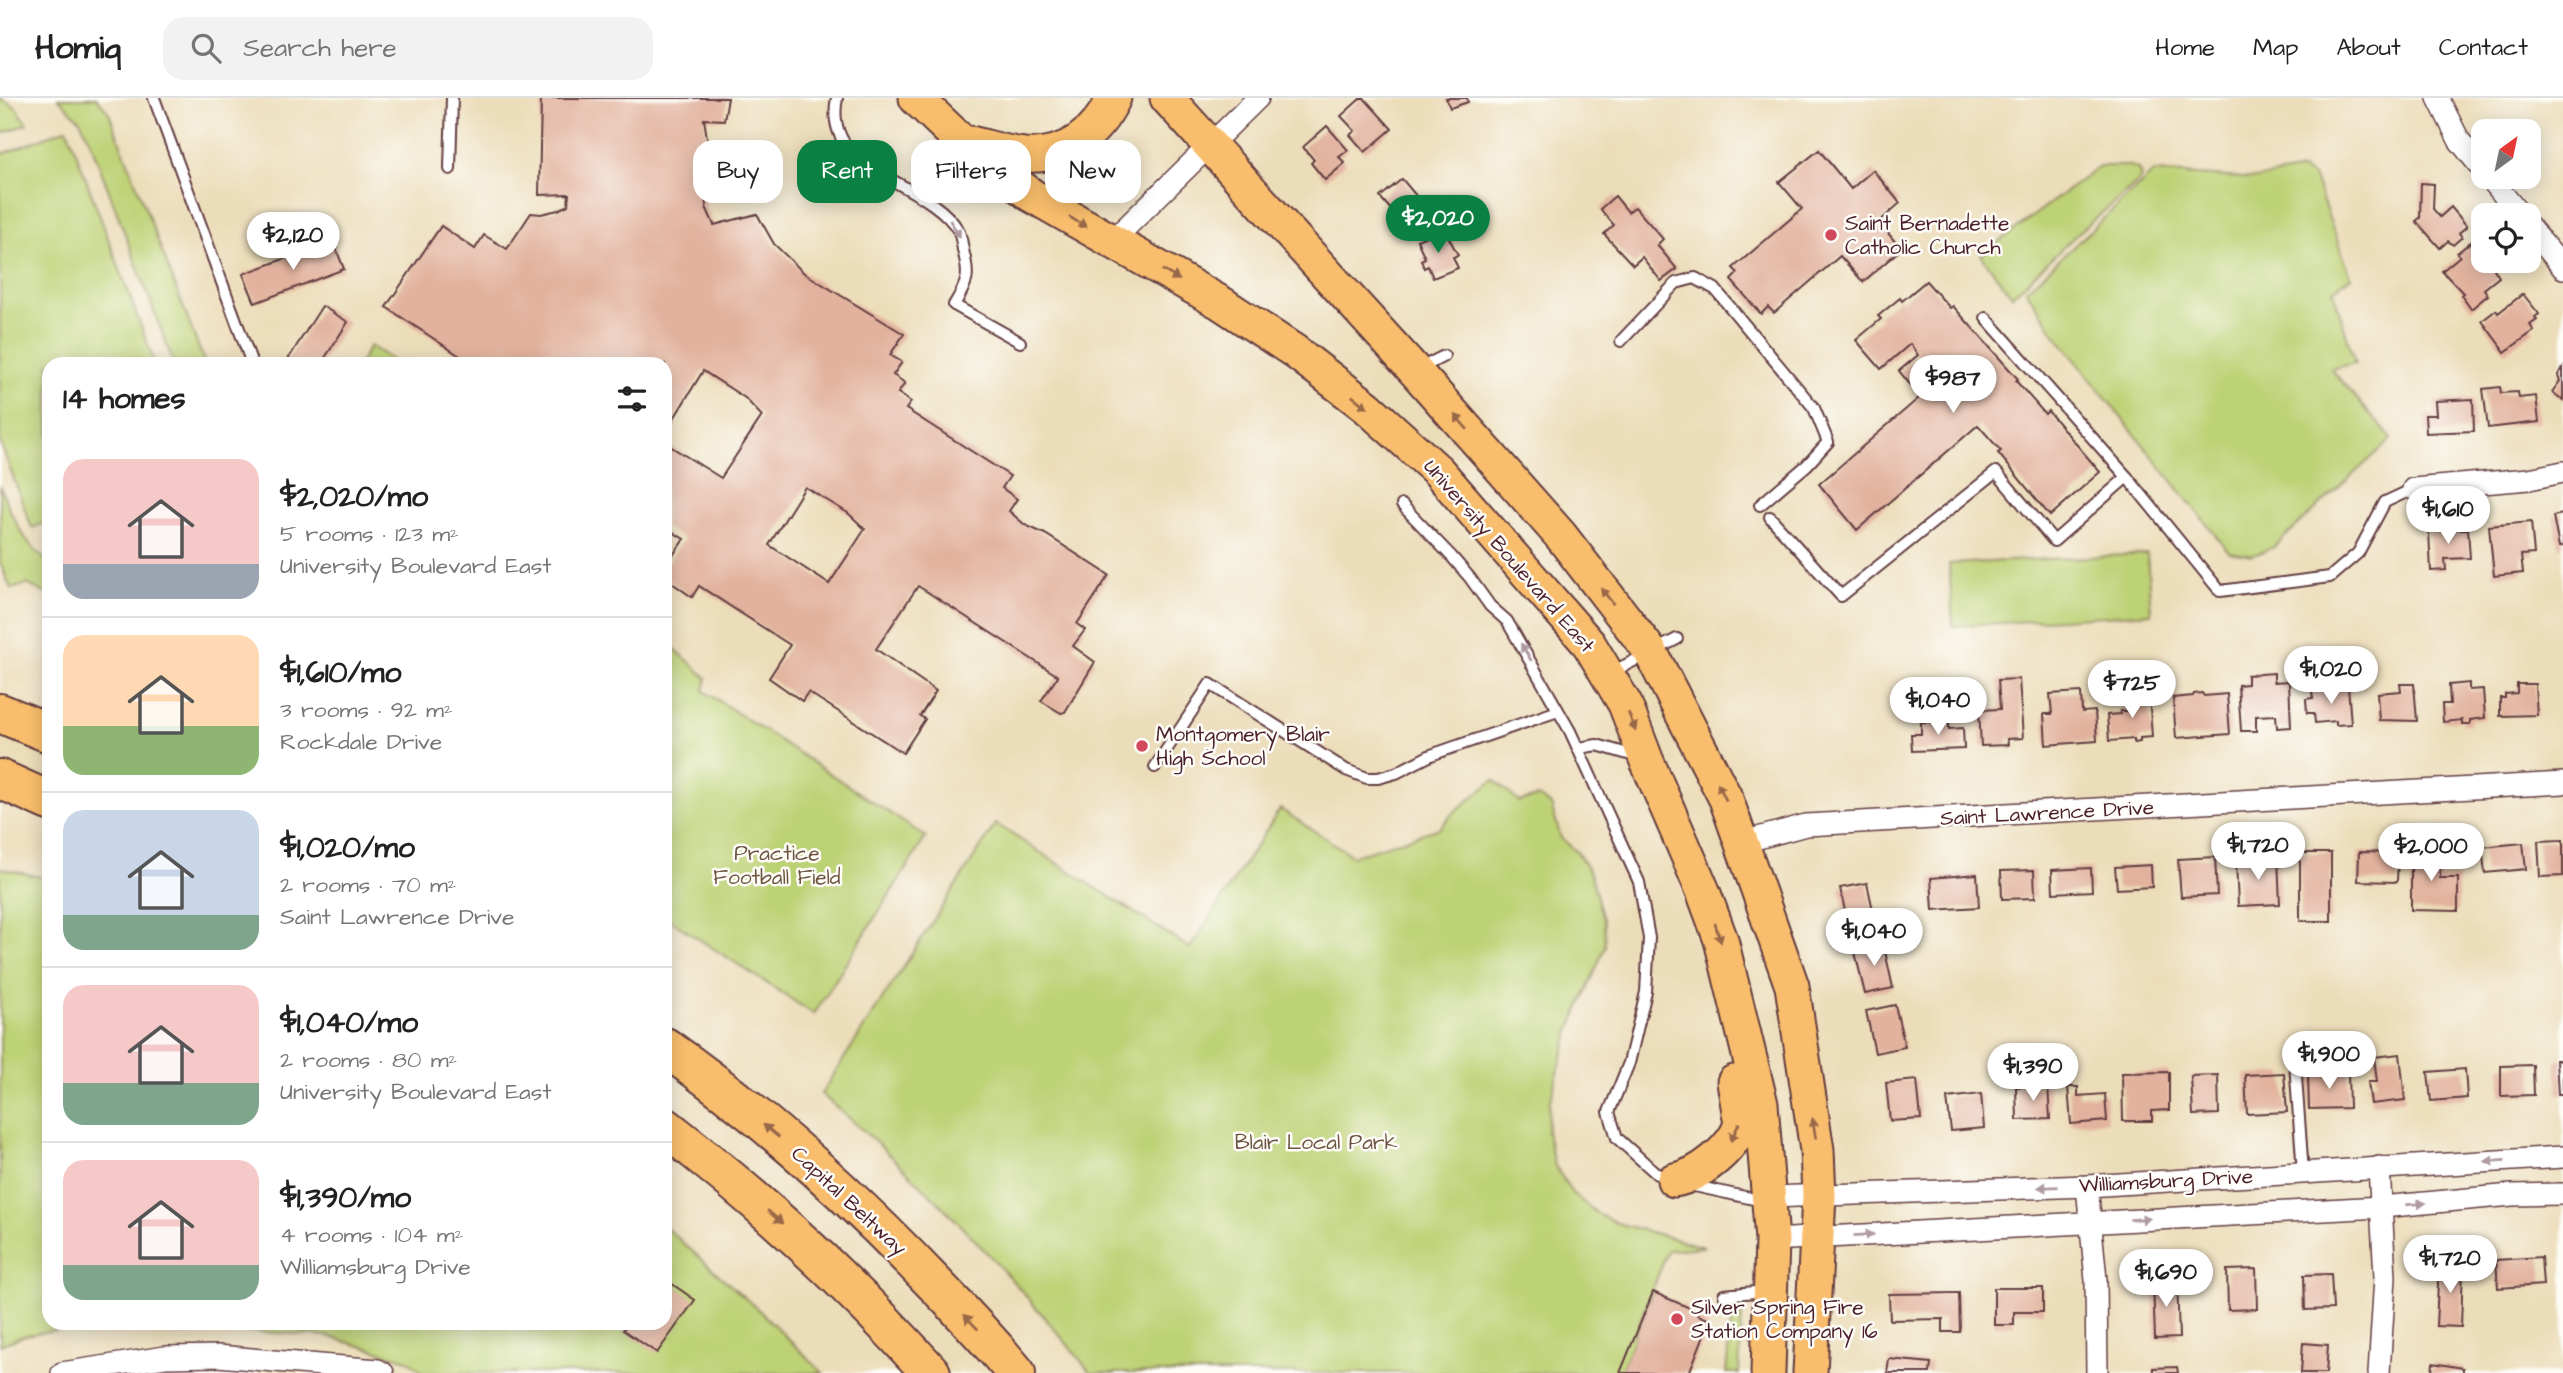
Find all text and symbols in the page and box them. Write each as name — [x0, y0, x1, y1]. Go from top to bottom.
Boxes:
search box — [163, 17, 653, 80]
text: Homiq — [35, 25, 121, 71]
icon: search — [187, 29, 225, 67]
text: Search here — [243, 30, 397, 66]
text: Home — [2155, 31, 2215, 65]
text: Map — [2253, 31, 2298, 65]
text: About — [2336, 31, 2401, 65]
text: Contact — [2439, 31, 2528, 65]
north arrow — [2471, 119, 2541, 189]
map controls — [2471, 119, 2541, 273]
chip: Buy — [693, 140, 783, 203]
chip: Rent — [797, 140, 897, 203]
chip: Filters — [911, 140, 1031, 203]
chip: New — [1045, 140, 1141, 203]
pin: $2,020 — [1381, 195, 1495, 255]
text: $2,020 — [1402, 202, 1474, 234]
button: locate — [2471, 203, 2541, 273]
place label: Saint Bernadette Catholic Church — [1845, 209, 2009, 262]
pin: $2,120 — [236, 212, 350, 272]
one-way arrow — [1068, 216, 1087, 228]
text: $2,120 — [263, 219, 323, 251]
one-way arrow — [948, 219, 961, 239]
marker: Saint Bernadette Catholic Church — [1823, 227, 1839, 243]
one-way arrow — [1162, 269, 1181, 281]
pin: $987 — [1912, 356, 1994, 415]
text: $987 — [1926, 362, 1980, 394]
text: 14 homes — [63, 378, 186, 420]
icon: filters — [613, 380, 651, 418]
one-way arrow — [1351, 394, 1369, 408]
one-way arrow — [1454, 414, 1469, 431]
street label: University Boulevard East — [1415, 453, 1602, 661]
text: $2,020/mo — [280, 476, 428, 518]
pin: $1,610 — [2391, 486, 2505, 546]
icon: home — [119, 487, 203, 571]
text: $1,610 — [2422, 493, 2474, 525]
text: 5 rooms · 123 m² — [280, 518, 459, 550]
text: University Boulevard East — [280, 550, 552, 582]
one-way arrow — [1600, 588, 1615, 606]
one-way arrow — [1519, 642, 1532, 661]
pin: $1,020 — [2274, 646, 2388, 706]
text: $1,610/mo — [280, 652, 401, 694]
text: $1,020 — [2300, 653, 2362, 685]
pin: $725 — [2091, 660, 2173, 720]
icon: home — [119, 663, 203, 747]
text: $725 — [2104, 667, 2160, 699]
pin: $1,040 — [1881, 678, 1995, 737]
text: $1,040 — [1906, 684, 1970, 716]
text: 3 rooms · 92 m² — [280, 694, 453, 726]
one-way arrow — [1627, 712, 1638, 733]
place label: Montgomery Blair High School — [1156, 720, 1330, 775]
text: Rockdale Drive — [280, 726, 442, 758]
marker: Montgomery Blair High School — [1134, 738, 1150, 754]
one-way arrow — [1717, 782, 1728, 802]
street label: Saint Lawrence Drive — [1939, 793, 2155, 833]
pin: $1,720 — [2201, 822, 2315, 882]
pin: $2,000 — [2374, 824, 2488, 883]
text: $1,020/mo — [280, 827, 415, 869]
text: $1,720 — [2227, 829, 2289, 861]
text: $2,000 — [2394, 830, 2468, 862]
icon: home — [119, 838, 203, 922]
park label: Practice Football Field — [713, 839, 841, 892]
text: 2 rooms · 70 m² — [280, 869, 456, 901]
text: Saint Lawrence Drive — [280, 901, 515, 933]
pin: $1,040 — [1817, 908, 1931, 968]
text: $1,040 — [1842, 915, 1906, 947]
one-way arrow — [1713, 922, 1724, 943]
text: $1,040/mo — [280, 1002, 418, 1044]
icon: home — [119, 1013, 203, 1097]
pin: $1,900 — [2272, 1032, 2386, 1091]
text: $1,900 — [2298, 1038, 2360, 1070]
text: 2 rooms · 80 m² — [280, 1044, 457, 1076]
pin: $1,390 — [1976, 1044, 2090, 1103]
text: $1,390 — [2003, 1050, 2063, 1082]
text: University Boulevard East — [280, 1076, 552, 1108]
one-way arrow — [1808, 1117, 1819, 1139]
one-way arrow — [1729, 1122, 1741, 1142]
one-way arrow — [763, 1123, 781, 1138]
park label: Blair Local Park — [1235, 1128, 1397, 1157]
street label: Capital Beltway — [783, 1140, 914, 1264]
one-way arrow — [2484, 1156, 2506, 1167]
street label: Williamsburg Drive — [2078, 1162, 2254, 1202]
text: $1,390/mo — [280, 1177, 411, 1219]
one-way arrow — [2036, 1182, 2058, 1193]
icon: home — [119, 1188, 203, 1272]
one-way arrow — [2406, 1198, 2428, 1209]
one-way arrow — [766, 1209, 784, 1225]
one-way arrow — [2130, 1213, 2152, 1224]
text: 4 rooms · 104 m² — [280, 1219, 463, 1251]
one-way arrow — [1854, 1230, 1876, 1241]
pin: $1,720 — [2393, 1236, 2507, 1295]
text: $1,720 — [2419, 1242, 2481, 1274]
pin: $1,690 — [2109, 1250, 2223, 1309]
text: Williamsburg Drive — [280, 1251, 471, 1283]
text: $1,690 — [2135, 1256, 2197, 1288]
place label: Silver Spring Fire Station Company 16 — [1691, 1293, 1878, 1348]
marker: Silver Spring Fire Station Company 16 — [1669, 1311, 1685, 1327]
one-way arrow — [963, 1314, 979, 1331]

